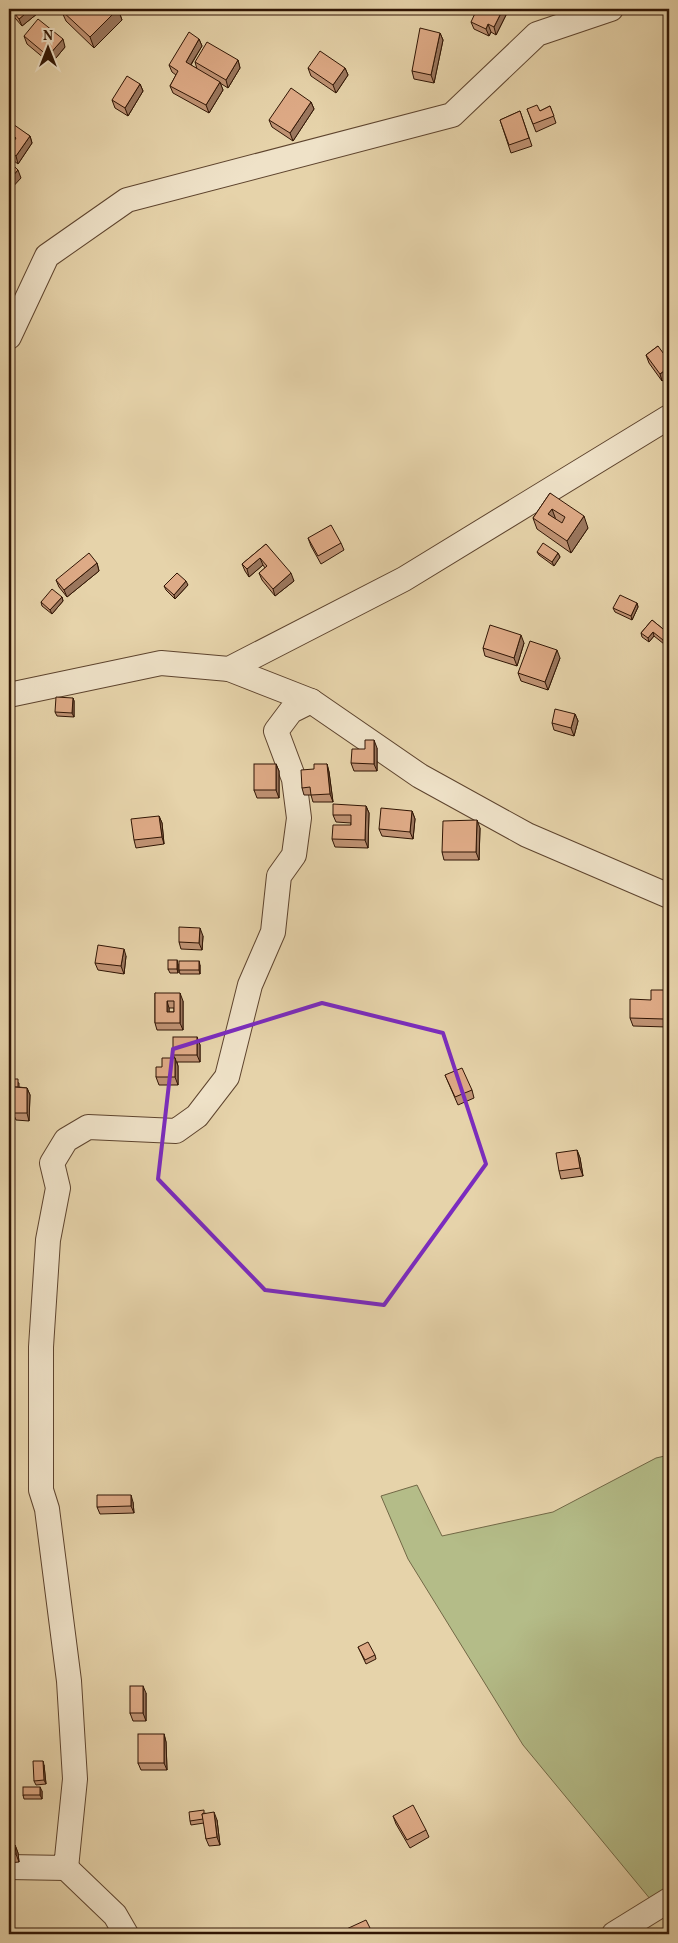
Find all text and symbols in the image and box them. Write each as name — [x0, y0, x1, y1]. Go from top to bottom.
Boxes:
north arrow — [22, 22, 72, 72]
text: N — [43, 27, 53, 46]

